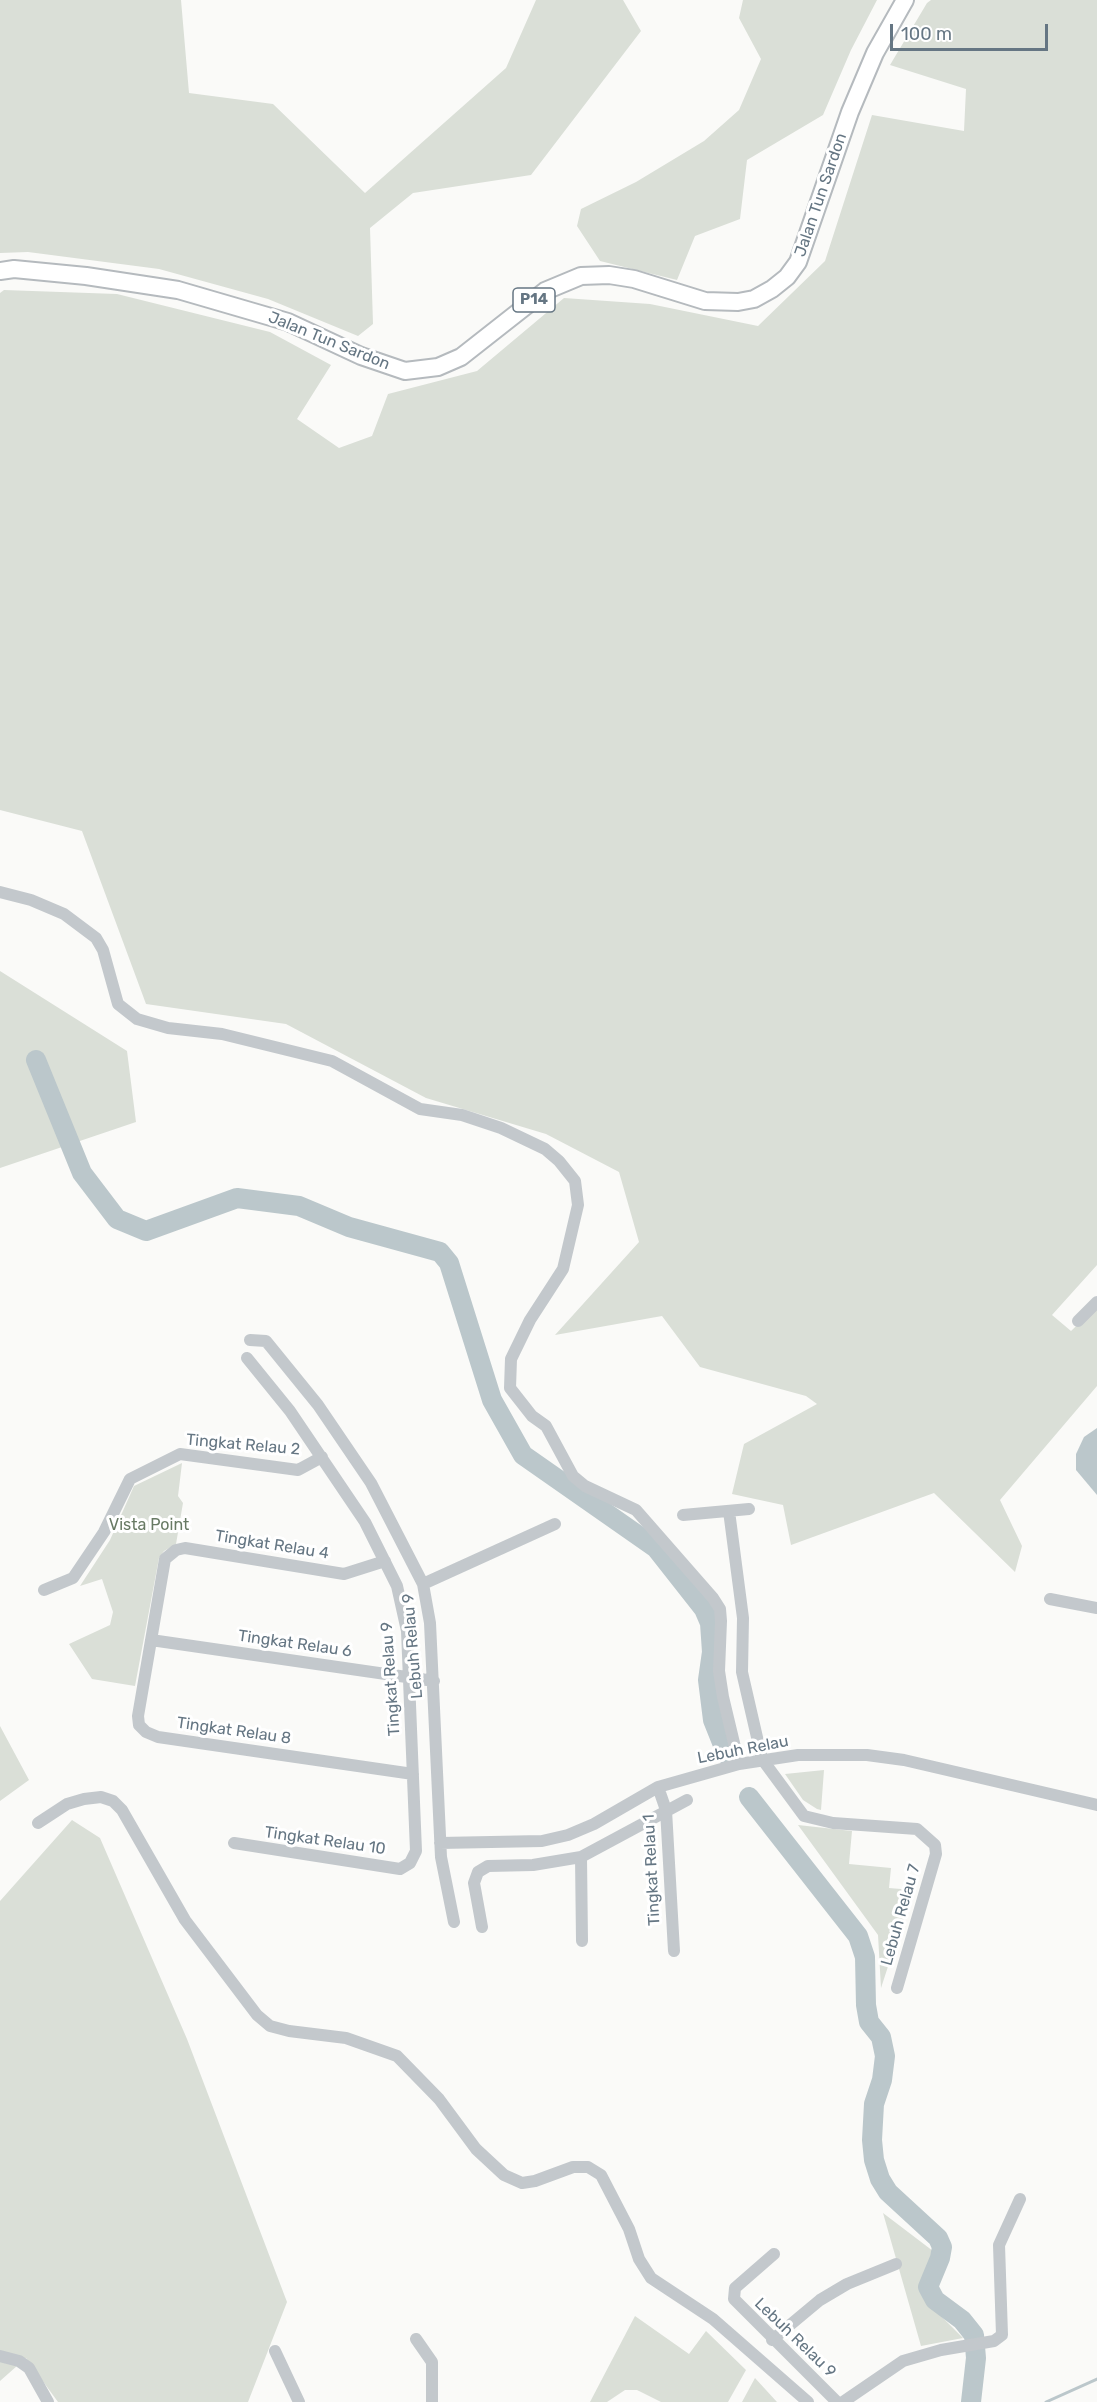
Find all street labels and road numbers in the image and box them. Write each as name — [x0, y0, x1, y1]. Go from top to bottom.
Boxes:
street label: Jalan Tun Sardon — [791, 131, 851, 259]
road number: P14 — [513, 288, 555, 312]
street label: Jalan Tun Sardon — [265, 308, 393, 374]
street label: Tingkat Relau 2 — [185, 1430, 301, 1460]
street label: Tingkat Relau 4 — [214, 1527, 330, 1563]
street label: Lebuh Relau 9 — [399, 1593, 427, 1699]
street label: Tingkat Relau 9 — [377, 1621, 405, 1737]
street label: Tingkat Relau 6 — [237, 1627, 353, 1661]
street label: Tingkat Relau 8 — [176, 1713, 292, 1749]
street label: Lebuh Relau — [696, 1732, 790, 1768]
street label: Tingkat Relau 1 — [639, 1814, 665, 1926]
street label: Tingkat Relau 10 — [263, 1823, 387, 1859]
street label: Lebuh Relau 7 — [877, 1862, 925, 1968]
street label: Lebuh Relau 9 — [750, 2294, 840, 2382]

